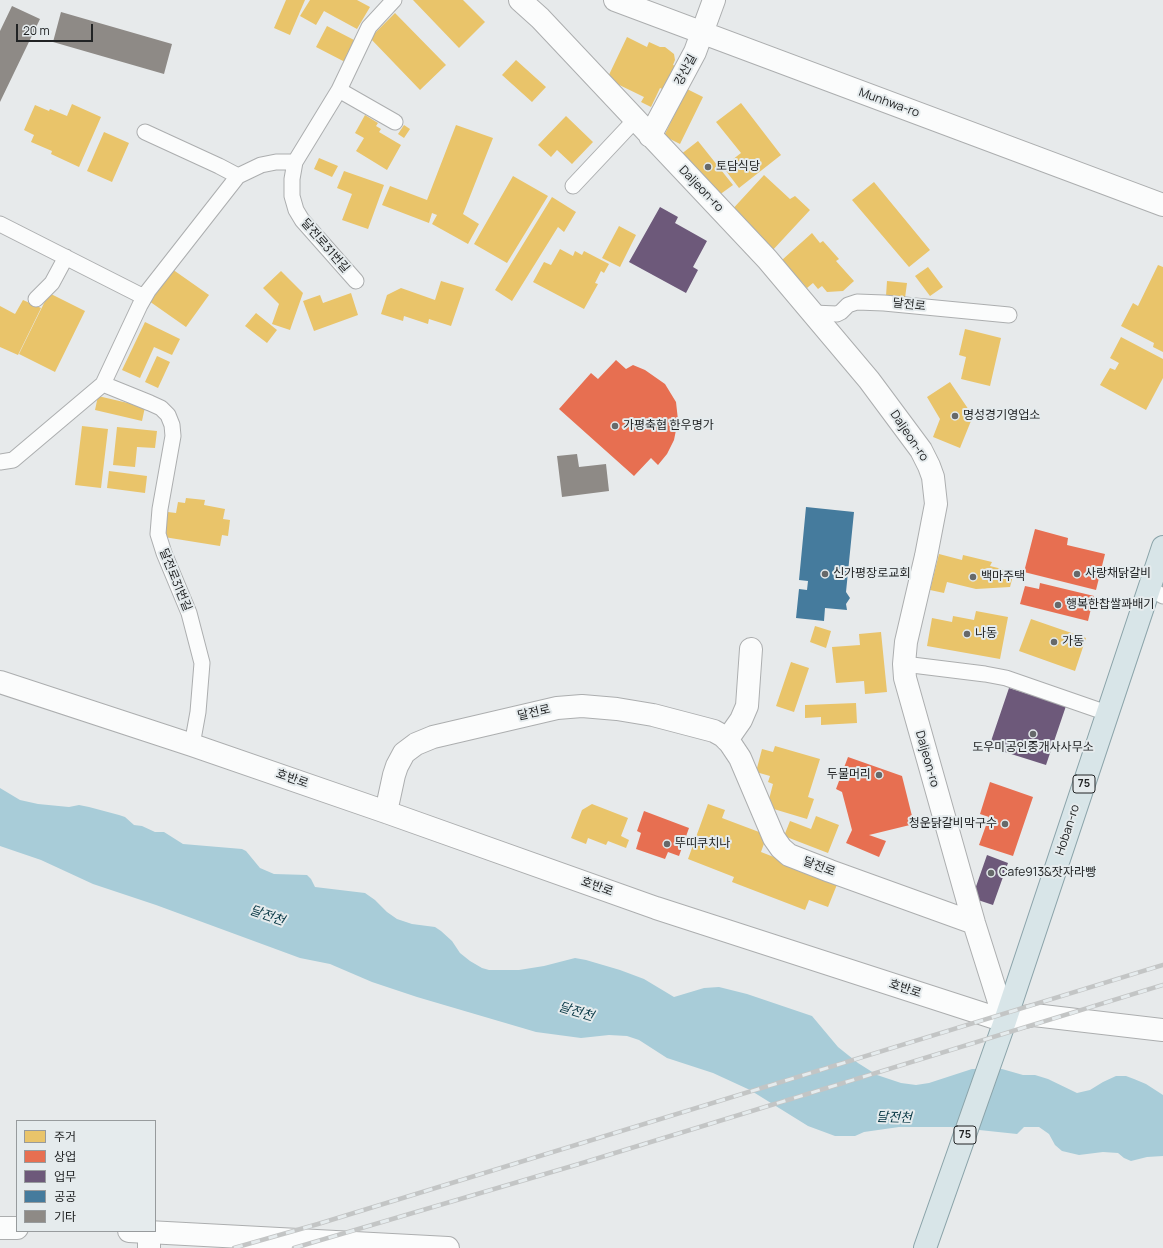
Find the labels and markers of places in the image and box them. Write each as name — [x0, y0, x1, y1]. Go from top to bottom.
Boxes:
place label: 토담식당 — [716, 160, 760, 174]
marker: 토담식당 — [703, 162, 713, 172]
place label: 명성경기영업소 — [963, 409, 1040, 423]
marker: 명성경기영업소 — [950, 411, 960, 421]
place label: 가평축협 한우명가 — [623, 419, 714, 433]
marker: 가평축협 한우명가 — [610, 421, 620, 431]
place label: 신가평장로교회 — [833, 567, 910, 581]
place label: 사랑채닭갈비 — [1085, 567, 1151, 581]
marker: 신가평장로교회 — [820, 569, 830, 579]
marker: 사랑채닭갈비 — [1072, 569, 1082, 579]
place label: 백마주택 — [981, 570, 1025, 584]
marker: 백마주택 — [968, 572, 978, 582]
place label: 행복한찹쌀꽈배기 — [1066, 598, 1154, 612]
marker: 행복한찹쌀꽈배기 — [1053, 600, 1063, 610]
place label: 나동 — [975, 627, 997, 641]
marker: 나동 — [962, 629, 972, 639]
place label: 가동 — [1062, 635, 1084, 649]
marker: 가동 — [1049, 637, 1059, 647]
marker: 도우미공인중개사사무소 — [1028, 729, 1038, 739]
place label: 도우미공인중개사사무소 — [972, 741, 1094, 755]
place label: 두물머리 — [827, 768, 871, 782]
marker: 두물머리 — [874, 770, 884, 780]
place label: 청운닭갈비막구수 — [909, 817, 997, 831]
marker: 청운닭갈비막구수 — [1000, 819, 1010, 829]
place label: 뚜띠쿠치나 — [675, 837, 730, 851]
marker: 뚜띠쿠치나 — [662, 839, 672, 849]
place label: Cafe913&잣자라빵 — [999, 866, 1096, 880]
marker: Cafe913&잣자라빵 — [986, 868, 996, 878]

